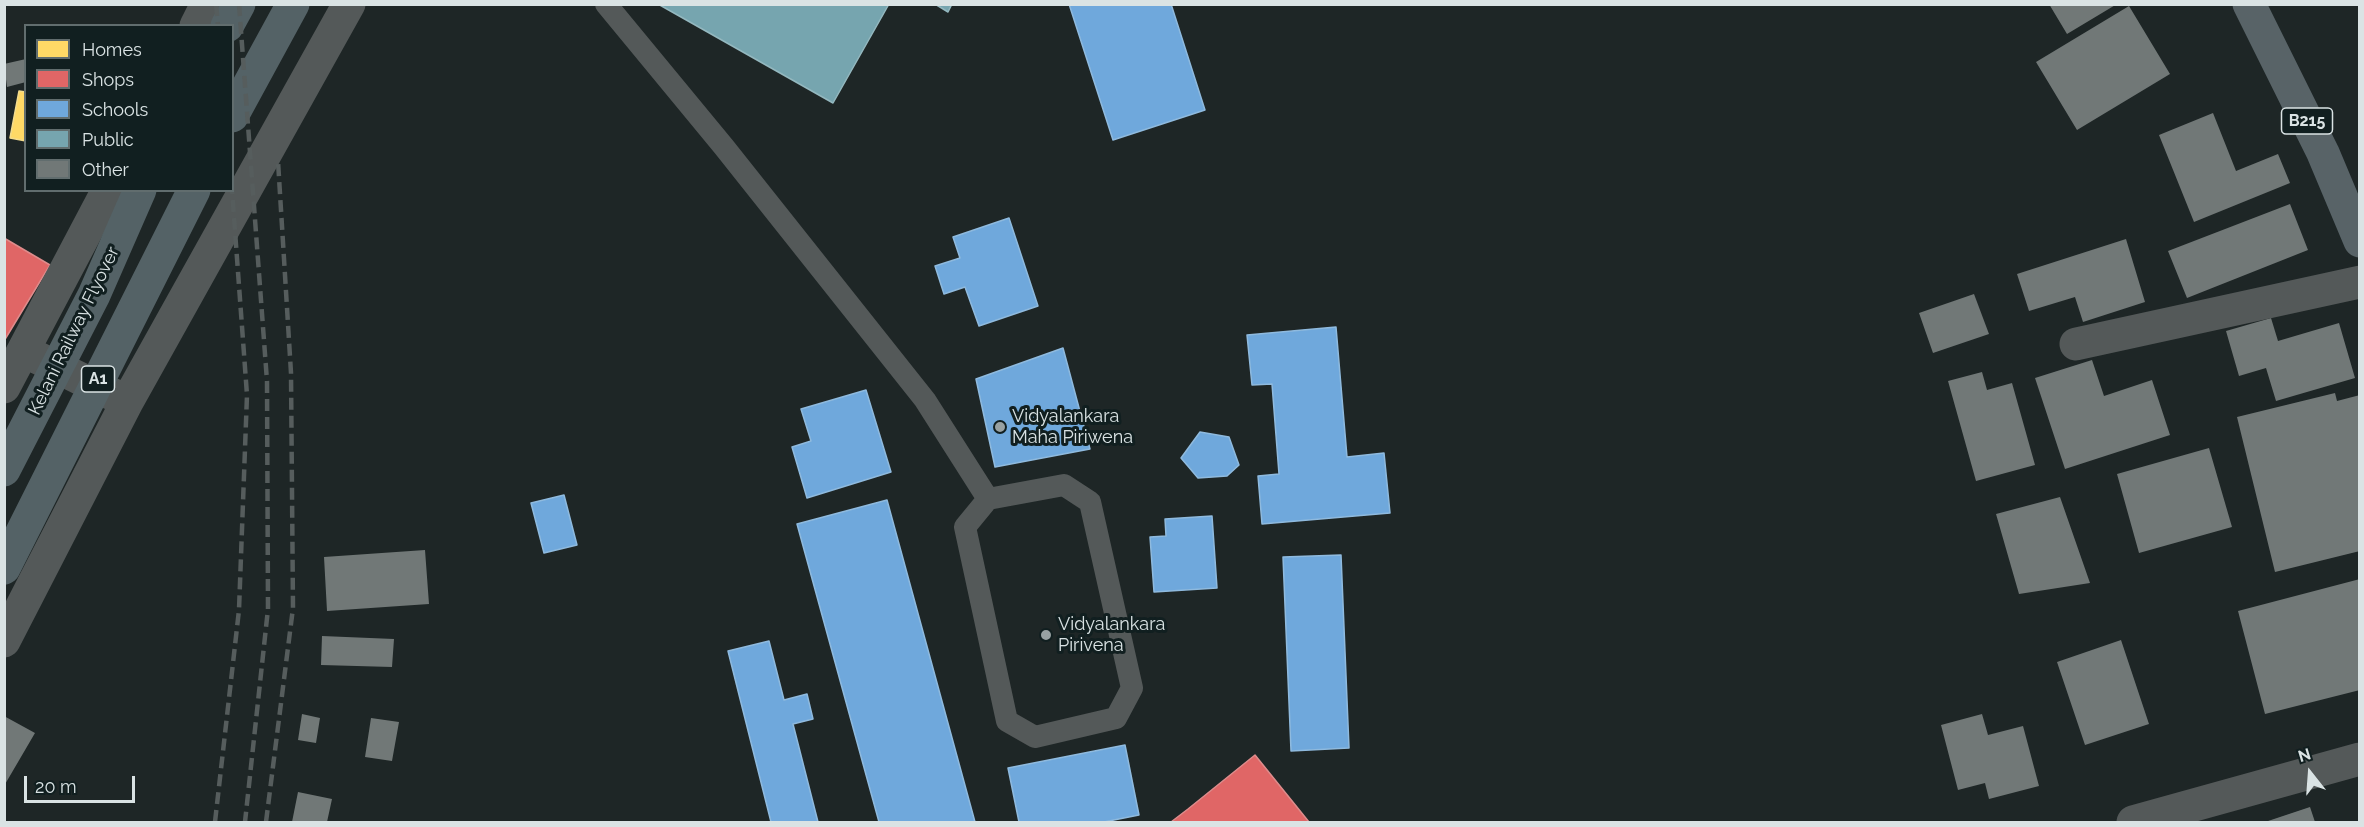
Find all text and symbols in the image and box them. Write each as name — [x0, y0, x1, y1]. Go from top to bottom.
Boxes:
legend — [24, 24, 234, 192]
text: Homes — [82, 39, 142, 60]
text: Shops — [82, 69, 134, 90]
text: Schools — [82, 99, 148, 120]
road number: B215 — [2282, 108, 2332, 134]
text: Public — [82, 129, 134, 150]
text: Other — [82, 159, 129, 180]
street label: Kelani Railway Flyover — [24, 243, 124, 419]
road number: A1 — [82, 366, 114, 392]
place label: Vidyalankara Maha Piriwena — [1012, 406, 1133, 448]
marker: Vidyalankara Maha Piriwena — [993, 420, 1007, 434]
place label: Vidyalankara Pirivena — [1058, 614, 1165, 656]
marker: Vidyalankara Pirivena — [1039, 628, 1053, 642]
north arrow — [2280, 743, 2340, 803]
text: N — [2296, 744, 2313, 766]
scale bar — [27, 764, 138, 802]
text: 20 m — [35, 776, 77, 797]

